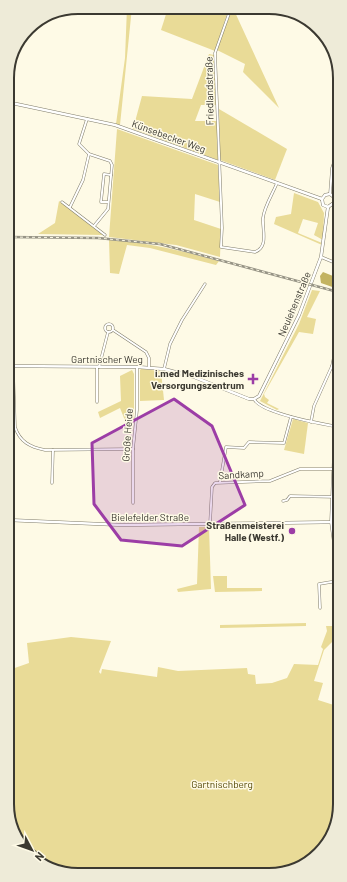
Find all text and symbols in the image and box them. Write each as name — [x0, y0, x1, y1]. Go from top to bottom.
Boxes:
street label: Friedlandstraße — [202, 56, 216, 126]
street label: Künsebecker Weg — [130, 117, 208, 155]
street label: Neulehenstraße — [275, 270, 313, 338]
street label: Gartnischer Weg — [71, 353, 143, 365]
place label: i.med Medizinisches Versorgungszentrum — [151, 367, 244, 391]
marker: i.med Medizinisches Versorgungszentrum — [247, 373, 259, 385]
street label: Große Heide — [119, 408, 135, 462]
street label: Sandkamp — [218, 467, 264, 481]
street label: Bielefelder Straße — [111, 511, 189, 523]
place label: Straßenmeisterei Halle (Westf.) — [206, 519, 285, 543]
marker: Straßenmeisterei Halle (Westf.) — [287, 526, 297, 536]
park label: Gartnischberg — [191, 778, 253, 790]
north arrow — [12, 830, 52, 870]
text: N — [33, 850, 47, 864]

